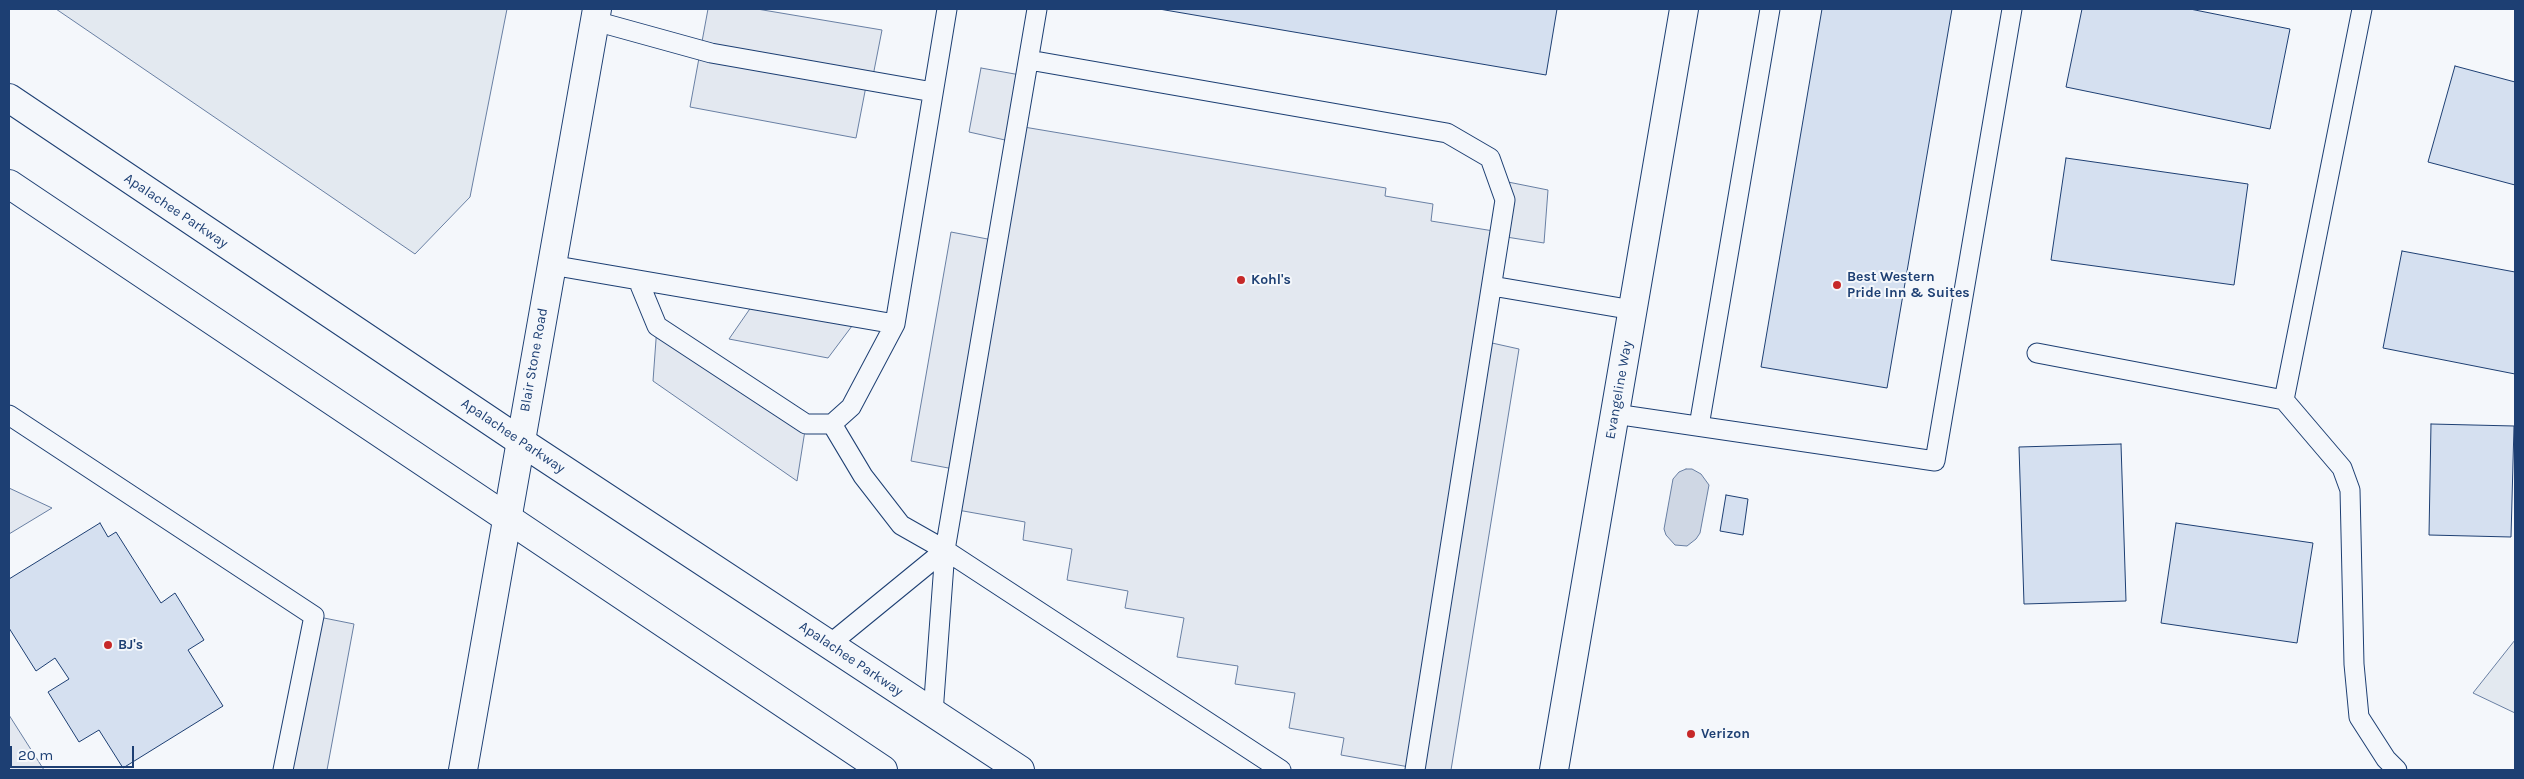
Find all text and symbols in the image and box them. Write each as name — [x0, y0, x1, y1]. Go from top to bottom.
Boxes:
street label: Apalachee Parkway — [121, 170, 231, 252]
place label: Best Western Pride Inn & Suites — [1847, 269, 1970, 302]
place label: Kohl's — [1251, 272, 1291, 288]
marker: Kohl's — [1235, 274, 1247, 286]
marker: Best Western Pride Inn & Suites — [1831, 279, 1843, 291]
street label: Blair Stone Road — [517, 307, 551, 413]
street label: Evangeline Way — [1602, 340, 1636, 440]
street label: Apalachee Parkway — [458, 395, 568, 477]
street label: Apalachee Parkway — [796, 618, 906, 700]
place label: BJ's — [118, 637, 143, 653]
marker: BJ's — [102, 639, 114, 651]
place label: Verizon — [1701, 726, 1750, 742]
marker: Verizon — [1685, 728, 1697, 740]
scale bar — [12, 736, 136, 768]
text: 20 m — [18, 746, 53, 764]

